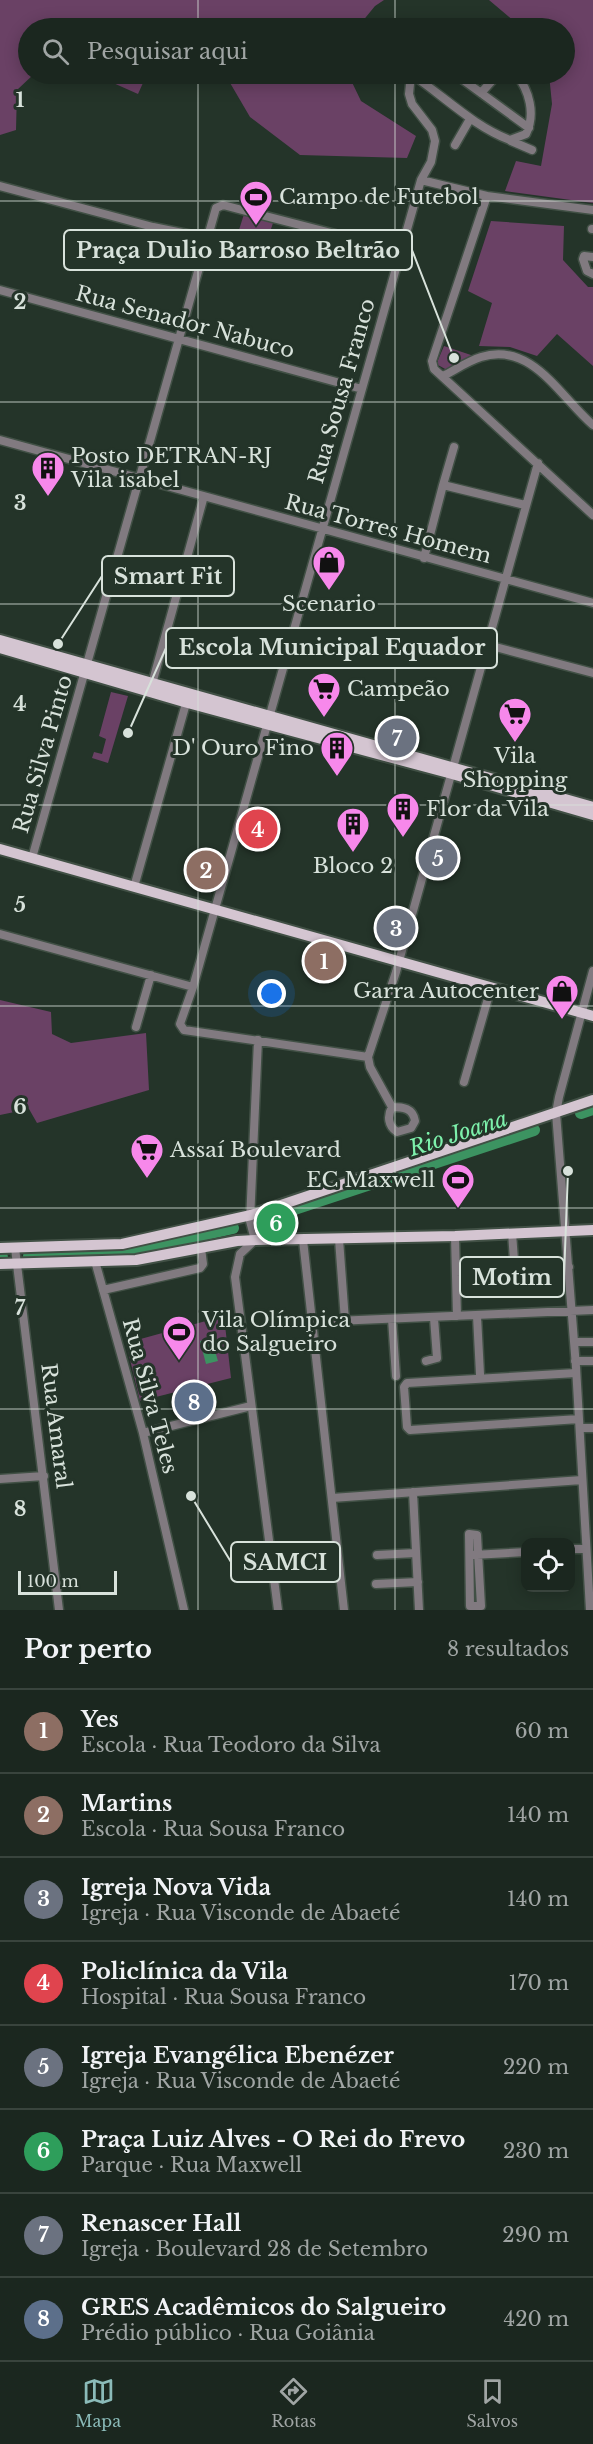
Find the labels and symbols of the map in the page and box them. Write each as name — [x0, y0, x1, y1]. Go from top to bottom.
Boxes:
text: 1 — [16, 88, 25, 112]
sports icon: Campo de Futebol — [238, 179, 274, 226]
place label: Campo de Futebol — [279, 184, 479, 210]
callout: Praça Dulio Barroso Beltrão — [64, 230, 412, 270]
text: Praça Dulio Barroso Beltrão — [76, 237, 400, 264]
street label: Rua Senador Nabuco — [73, 280, 297, 364]
text: 2 — [13, 290, 27, 314]
street label: Rua Sousa Franco — [303, 295, 381, 487]
place label: Posto DETRAN-RJ Vila isabel — [70, 443, 272, 493]
building icon: Posto DETRAN-RJ Vila isabel — [30, 450, 66, 497]
street label: Rua Torres Homem — [282, 489, 495, 569]
text: 3 — [14, 491, 26, 515]
shop icon: Scenario — [311, 544, 347, 591]
callout: Smart Fit — [102, 556, 234, 596]
text: Smart Fit — [114, 563, 223, 590]
place label: Scenario — [282, 591, 376, 617]
callout: Escola Municipal Equador — [166, 628, 497, 668]
text: Escola Municipal Equador — [178, 634, 486, 661]
supermarket icon: Campeão — [306, 671, 342, 718]
street label: Rua Silva Pinto — [8, 672, 78, 836]
place label: Campeão — [347, 676, 450, 702]
text: 4 — [13, 692, 27, 716]
supermarket icon: Vila Shopping — [497, 696, 533, 743]
pin: 7 — [378, 716, 416, 760]
building icon: D' Ouro Fino — [319, 730, 355, 777]
place label: D' Ouro Fino — [173, 735, 314, 761]
place label: Vila Shopping — [463, 743, 568, 793]
building icon: Flor da Vila — [385, 791, 421, 838]
place label: Flor da Vila — [426, 796, 549, 822]
pin: 4 — [238, 806, 278, 852]
building icon: Bloco 2 — [335, 806, 371, 853]
pin: 5 — [418, 836, 458, 880]
pin: 2 — [186, 848, 226, 892]
place label: Bloco 2 — [313, 853, 393, 879]
text: 5 — [14, 893, 26, 917]
pin: 3 — [376, 906, 416, 950]
pin: 1 — [304, 938, 344, 984]
shop icon: Garra Autocenter — [544, 973, 580, 1020]
place label: Garra Autocenter — [353, 978, 539, 1004]
your location — [257, 979, 286, 1008]
text: 6 — [13, 1095, 27, 1119]
water label: Rio Joana — [404, 1105, 511, 1162]
supermarket icon: Assaí Boulevard — [129, 1132, 165, 1179]
place label: Assaí Boulevard — [169, 1137, 341, 1163]
sports icon: EC Maxwell — [440, 1162, 476, 1209]
place label: EC Maxwell — [306, 1167, 435, 1193]
pin: 6 — [256, 1200, 296, 1246]
callout: Motim — [460, 1257, 564, 1297]
text: Motim — [472, 1264, 552, 1291]
text: 7 — [15, 1296, 26, 1320]
place label: Vila Olímpica do Salgueiro — [201, 1307, 350, 1357]
sports icon: Vila Olímpica do Salgueiro — [161, 1314, 197, 1361]
street label: Rua Silva Teles — [117, 1315, 183, 1477]
street label: Rua Amaral — [35, 1362, 77, 1490]
pin: 8 — [174, 1380, 214, 1424]
text: 8 — [14, 1497, 26, 1521]
callout: SAMCI — [231, 1542, 340, 1582]
text: SAMCI — [243, 1549, 327, 1576]
scale bar — [18, 1568, 117, 1596]

